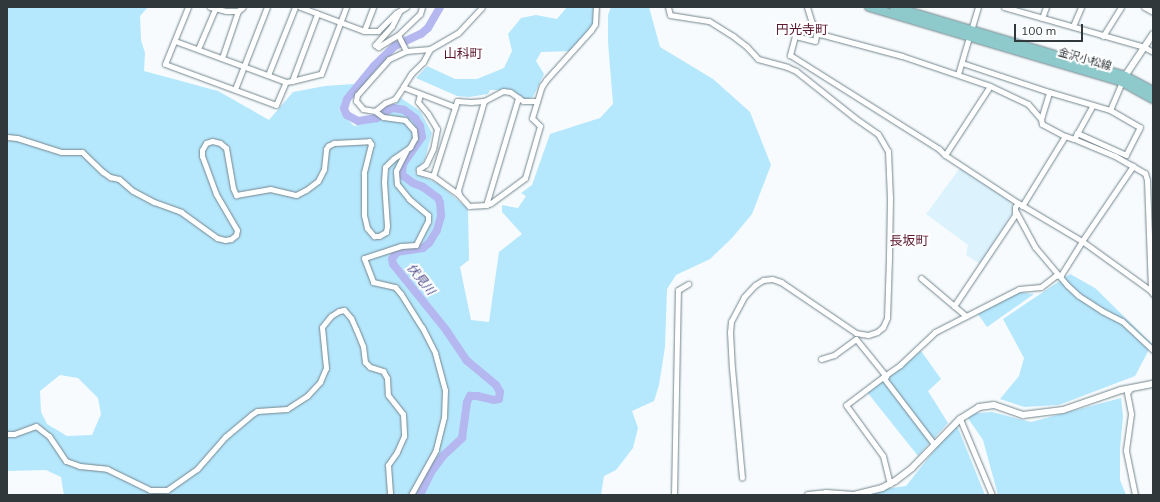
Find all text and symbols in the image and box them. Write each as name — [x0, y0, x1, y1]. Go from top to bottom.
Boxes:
scale bar — [1016, 16, 1085, 42]
district label: 円光寺町 — [776, 21, 828, 37]
text: 100 m — [1021, 23, 1056, 38]
district label: 山科町 — [444, 45, 482, 61]
street label: 金沢小松線 — [1057, 45, 1113, 73]
district label: 長坂町 — [890, 232, 928, 248]
water label: 伏見川 — [404, 260, 438, 298]

